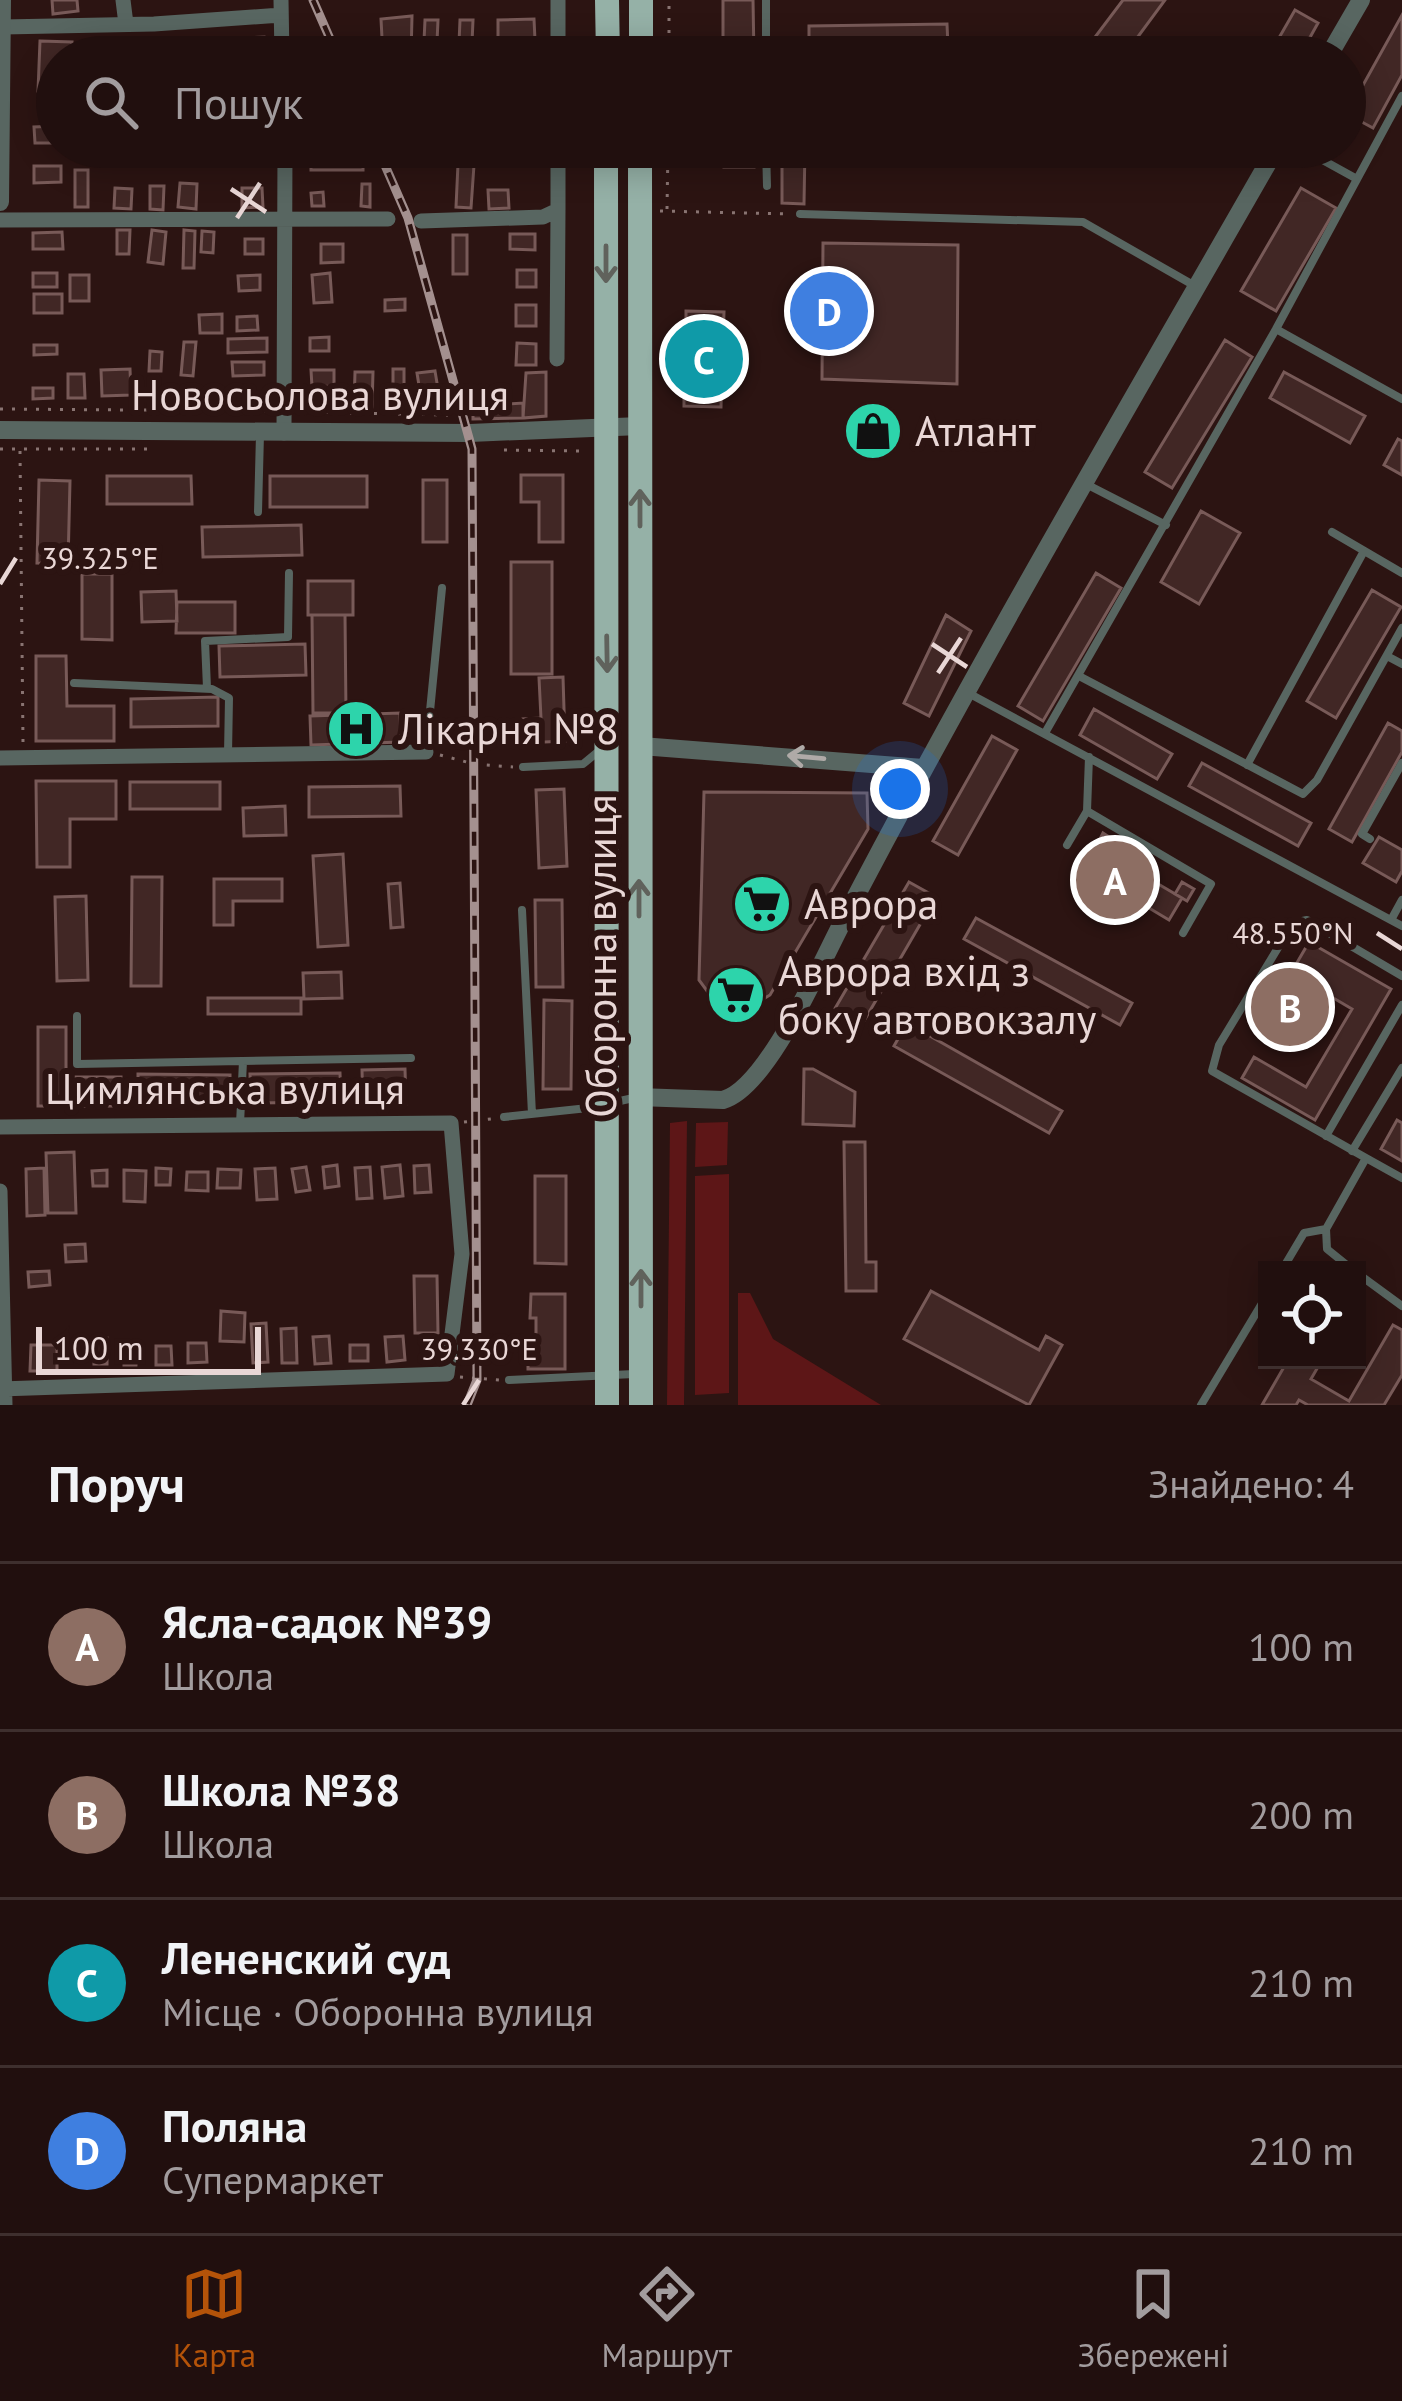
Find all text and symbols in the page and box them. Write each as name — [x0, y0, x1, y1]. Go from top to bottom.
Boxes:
search box — [36, 36, 1366, 168]
icon: search — [78, 69, 144, 135]
text: Пошук — [174, 73, 303, 131]
one-way arrow — [595, 244, 617, 283]
pin: D — [790, 266, 868, 356]
pin: C — [665, 314, 743, 404]
street label: Новосьолова вулиця — [131, 367, 509, 422]
shop icon: Атлант — [842, 400, 904, 462]
place label: Атлант — [915, 403, 1036, 458]
one-way arrow — [629, 489, 651, 528]
text: 39.325°E — [42, 538, 159, 577]
one-way arrow — [596, 634, 618, 673]
hospital icon: Лікарня №8 — [325, 698, 387, 760]
place label: Лікарня №8 — [397, 701, 619, 756]
one-way arrow — [787, 745, 826, 768]
your location — [870, 759, 930, 819]
street label: Оборонна вулиця — [573, 794, 628, 1118]
pin: A — [1076, 835, 1154, 925]
supermarket icon: Аврора — [731, 873, 793, 935]
place label: Аврора — [804, 876, 938, 931]
one-way arrow — [628, 879, 651, 918]
text: 48.550°N — [1232, 913, 1354, 952]
place label: Аврора вхід з боку автовокзалу — [778, 943, 1097, 1046]
pin: B — [1251, 962, 1329, 1052]
supermarket icon: Аврора вхід з боку автовокзалу — [705, 964, 767, 1026]
street label: Цимлянська вулиця — [45, 1061, 405, 1116]
map controls — [1258, 1261, 1366, 1369]
button: locate — [1258, 1261, 1366, 1369]
one-way arrow — [630, 1269, 652, 1308]
scale bar — [36, 1321, 261, 1374]
text: 100 m — [54, 1326, 144, 1369]
text: 39.330°E — [421, 1329, 538, 1368]
text: Поруч — [48, 1450, 185, 1516]
text: Знайдено: 4 — [1148, 1458, 1354, 1509]
text: Ясла-садок №39 — [162, 1592, 492, 1650]
text: A — [75, 1621, 99, 1672]
text: 100 m — [1248, 1621, 1354, 1672]
text: Школа — [162, 1650, 274, 1701]
text: Школа №38 — [162, 1760, 400, 1818]
text: B — [75, 1789, 99, 1840]
text: 200 m — [1248, 1789, 1354, 1840]
text: Школа — [162, 1818, 274, 1869]
text: Лененский суд — [162, 1928, 450, 1986]
text: C — [76, 1957, 98, 2008]
text: 210 m — [1248, 1957, 1354, 2008]
text: Місце · Оборонна вулиця — [162, 1986, 594, 2037]
text: Поляна — [162, 2096, 307, 2154]
text: D — [74, 2125, 100, 2176]
text: 210 m — [1248, 2125, 1354, 2176]
text: Супермаркет — [162, 2154, 383, 2205]
tab: Карта — [173, 2261, 256, 2376]
tab: Маршрут — [602, 2261, 732, 2376]
tab: Збережені — [1078, 2261, 1229, 2376]

